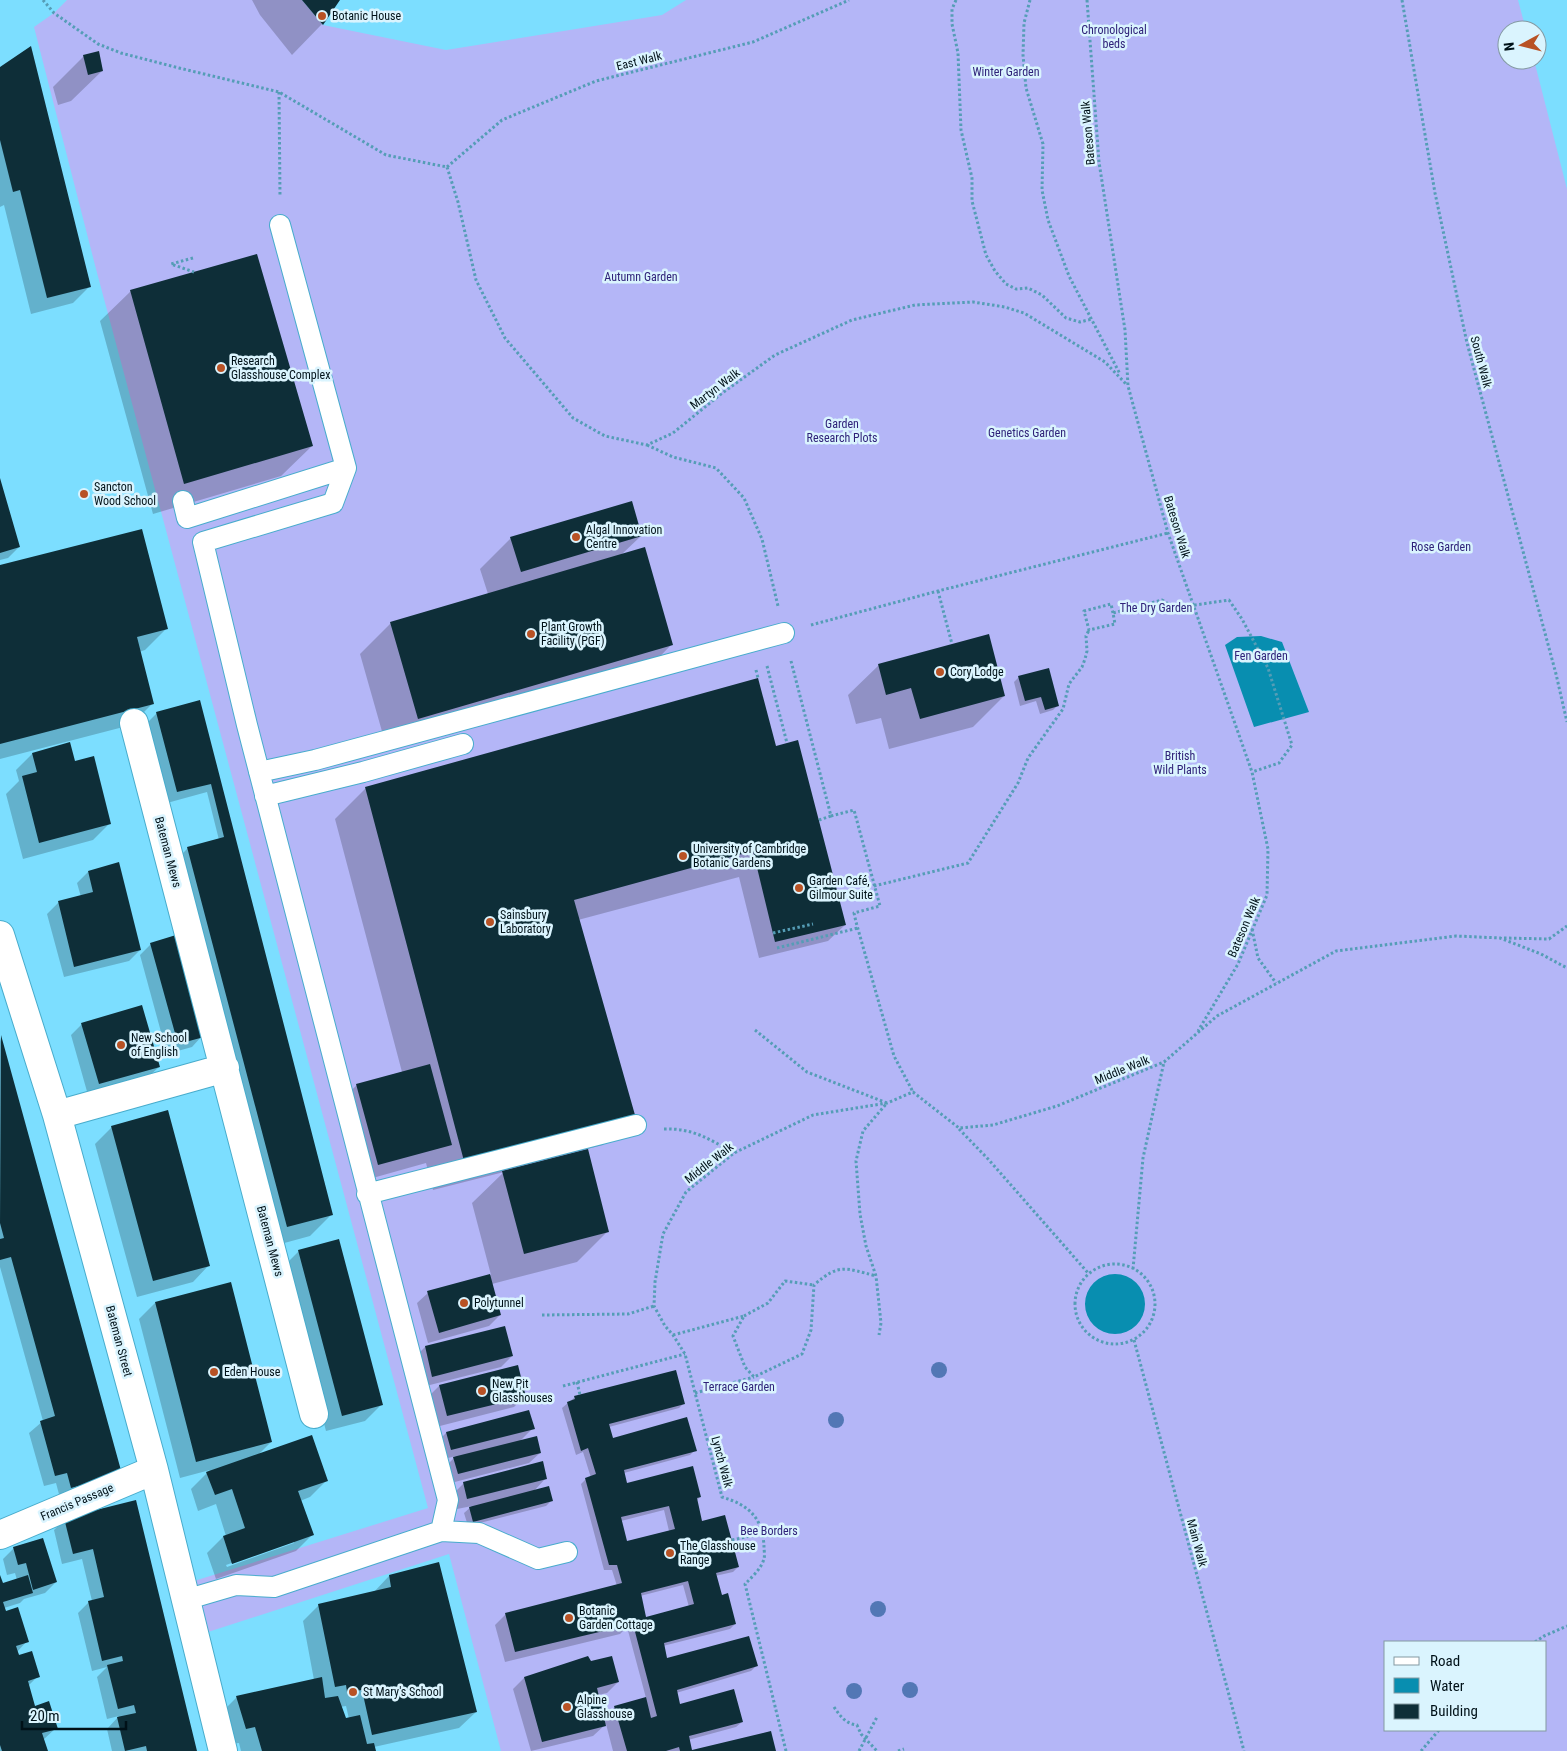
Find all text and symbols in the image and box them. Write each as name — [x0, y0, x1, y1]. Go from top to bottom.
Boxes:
place label: Botanic House — [332, 9, 401, 23]
marker: Botanic House — [316, 10, 328, 22]
north arrow — [1497, 20, 1547, 70]
park label: Chronological beds — [1081, 23, 1147, 51]
text: N — [1501, 41, 1518, 52]
street label: East Walk — [615, 48, 664, 73]
park label: Winter Garden — [972, 65, 1040, 79]
street label: Bateson Walk — [1078, 100, 1098, 166]
park label: Autumn Garden — [604, 270, 678, 284]
street label: South Walk — [1467, 335, 1495, 390]
place label: Research Glasshouse Complex — [231, 354, 330, 382]
marker: Research Glasshouse Complex — [215, 362, 227, 374]
street label: Martyn Walk — [687, 365, 743, 412]
park label: Garden Research Plots — [807, 417, 877, 445]
park label: Genetics Garden — [988, 426, 1066, 440]
place label: Sancton Wood School — [94, 480, 156, 508]
marker: Sancton Wood School — [78, 488, 90, 500]
street label: Bateson Walk — [1161, 494, 1193, 560]
place label: Algal Innovation Centre — [586, 523, 663, 551]
marker: Algal Innovation Centre — [570, 531, 582, 543]
park label: Rose Garden — [1411, 540, 1471, 554]
park label: The Dry Garden — [1120, 601, 1192, 615]
place label: Plant Growth Facility (PGF) — [541, 620, 605, 648]
marker: Plant Growth Facility (PGF) — [525, 628, 537, 640]
park label: Fen Garden — [1234, 649, 1288, 663]
place label: Cory Lodge — [950, 665, 1004, 679]
marker: Cory Lodge — [934, 666, 946, 678]
park label: British Wild Plants — [1153, 749, 1207, 777]
street label: Bateman Mews — [152, 815, 184, 889]
place label: University of Cambridge Botanic Gardens — [693, 842, 807, 870]
marker: University of Cambridge Botanic Gardens — [677, 850, 689, 862]
place label: Garden Café, Gilmour Suite — [809, 874, 873, 902]
marker: Garden Café, Gilmour Suite — [793, 882, 805, 894]
street label: Bateson Walk — [1225, 894, 1263, 959]
place label: Sainsbury Laboratory — [500, 908, 551, 936]
marker: Sainsbury Laboratory — [484, 916, 496, 928]
place label: New School of English — [131, 1031, 187, 1059]
marker: New School of English — [115, 1039, 127, 1051]
street label: Middle Walk — [1093, 1052, 1152, 1087]
street label: Middle Walk — [682, 1139, 737, 1186]
street label: Bateman Mews — [254, 1204, 286, 1278]
place label: Polytunnel — [474, 1296, 524, 1310]
marker: Polytunnel — [458, 1297, 470, 1309]
street label: Bateman Street — [103, 1304, 135, 1378]
place label: Eden House — [224, 1365, 281, 1379]
marker: Eden House — [208, 1366, 220, 1378]
place label: New Pit Glasshouses — [492, 1377, 553, 1405]
park label: Terrace Garden — [703, 1380, 775, 1394]
marker: New Pit Glasshouses — [476, 1385, 488, 1397]
street label: Lynch Walk — [708, 1435, 736, 1490]
street label: Francis Passage — [39, 1480, 116, 1524]
street label: Main Walk — [1184, 1518, 1210, 1569]
park label: Bee Borders — [740, 1524, 798, 1538]
place label: The Glasshouse Range — [680, 1539, 756, 1567]
marker: The Glasshouse Range — [664, 1547, 676, 1559]
place label: Botanic Garden Cottage — [579, 1604, 653, 1632]
marker: Botanic Garden Cottage — [563, 1612, 575, 1624]
legend — [1384, 1641, 1547, 1731]
text: Road — [1430, 1652, 1460, 1670]
text: Water — [1430, 1677, 1465, 1695]
place label: St Mary's School — [363, 1685, 441, 1699]
marker: St Mary's School — [347, 1686, 359, 1698]
place label: Alpine Glasshouse — [577, 1693, 633, 1721]
scale bar — [22, 1698, 126, 1730]
marker: Alpine Glasshouse — [561, 1701, 573, 1713]
text: Building — [1430, 1702, 1478, 1720]
text: 20 m — [30, 1707, 60, 1725]

